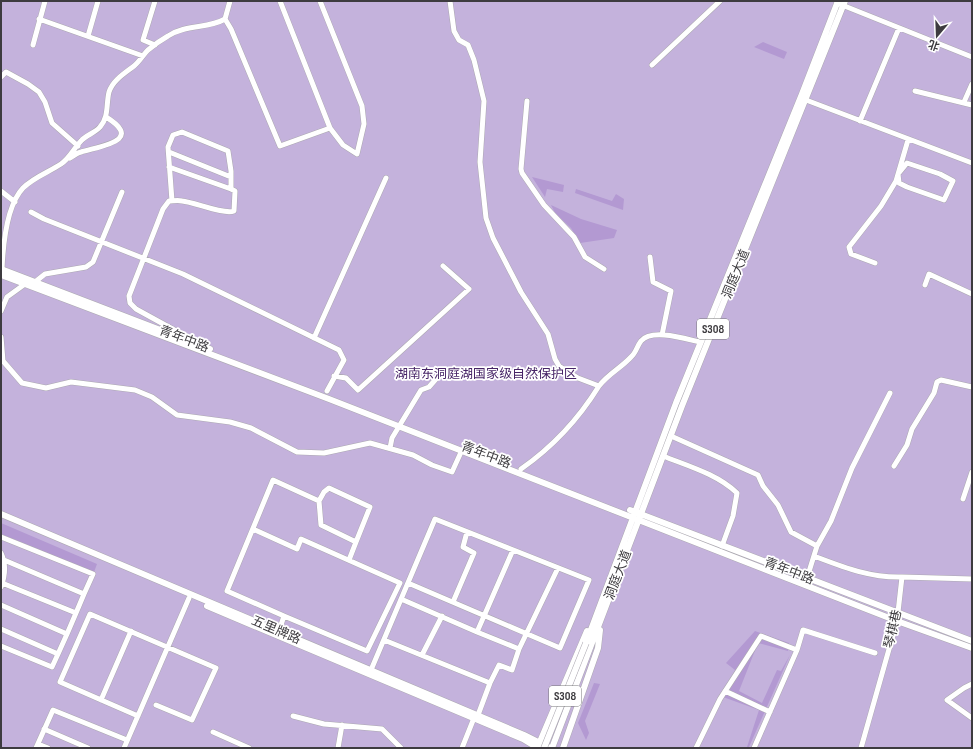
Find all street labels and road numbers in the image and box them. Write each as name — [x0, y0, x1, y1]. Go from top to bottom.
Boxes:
street label: 洞庭大道 — [719, 247, 753, 301]
road number: S308 — [697, 319, 729, 339]
street label: 青年中路 — [157, 322, 211, 356]
street label: 青年中路 — [459, 438, 513, 472]
street label: 洞庭大道 — [601, 548, 635, 602]
street label: 青年中路 — [762, 554, 816, 588]
street label: 琴棋巷 — [881, 608, 905, 650]
street label: 五里牌路 — [249, 612, 303, 648]
road number: S308 — [549, 686, 581, 706]

